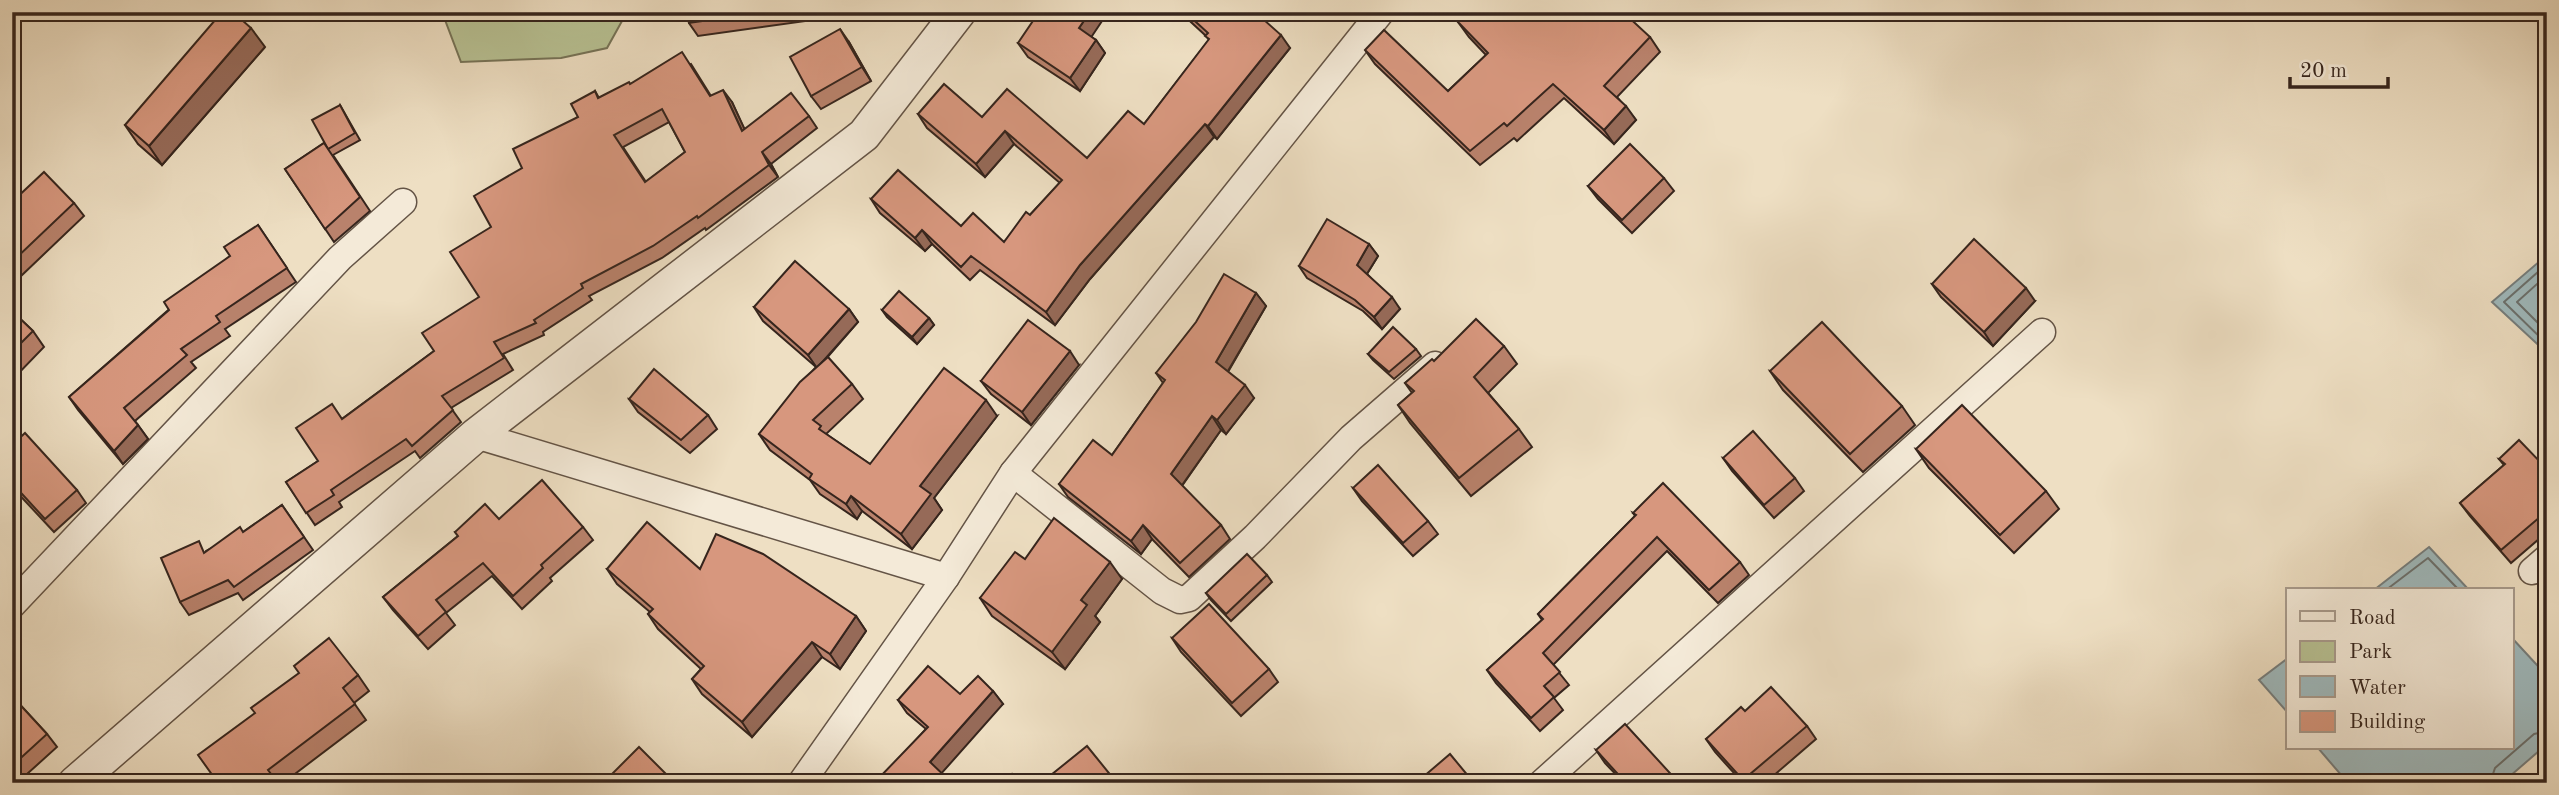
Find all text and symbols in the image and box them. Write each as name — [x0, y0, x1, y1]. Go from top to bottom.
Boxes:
scale bar — [2290, 46, 2388, 90]
text: 20 m — [2300, 61, 2347, 82]
legend — [2286, 588, 2514, 750]
text: Road — [2349, 608, 2396, 629]
text: Park — [2349, 642, 2392, 663]
text: Water — [2349, 678, 2406, 699]
text: Building — [2349, 712, 2426, 733]

